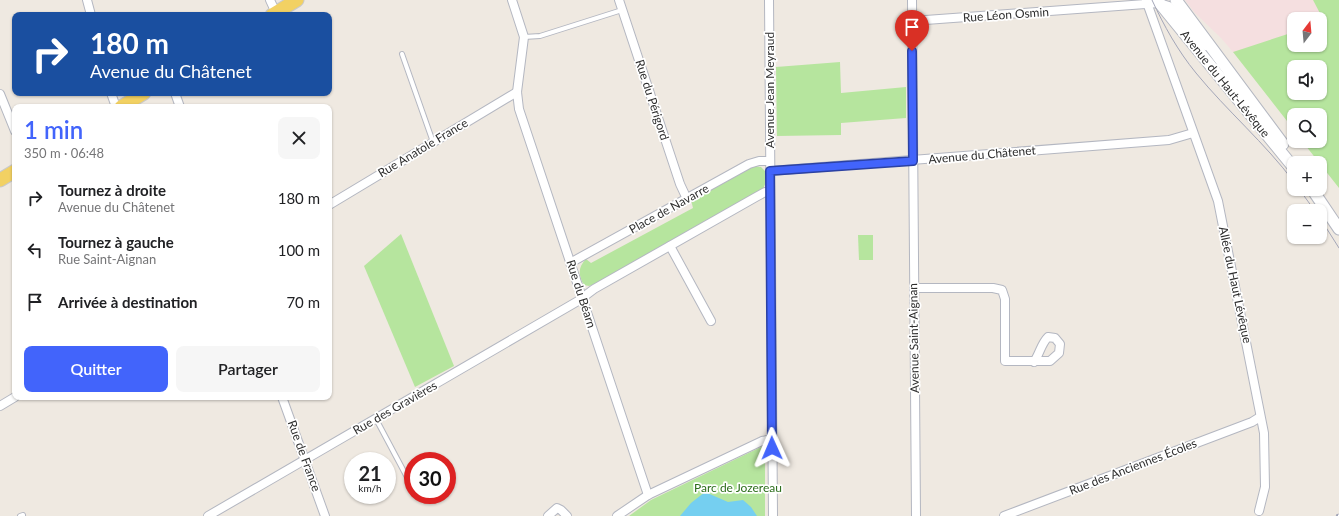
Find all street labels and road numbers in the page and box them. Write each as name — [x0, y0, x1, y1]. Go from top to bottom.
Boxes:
street label: Rue Léon Osmin — [962, 4, 1049, 25]
street label: Avenue du Haut-Lévêque — [1177, 27, 1273, 140]
street label: Avenue Jean Meyraud — [762, 32, 777, 148]
street label: Rue du Périgord — [632, 58, 673, 142]
street label: Rue Anatole France — [375, 115, 470, 180]
street label: Avenue du Châtenet — [928, 142, 1037, 167]
street label: Place de Navarre — [626, 180, 711, 237]
street label: Allée du Haut Lévêque — [1216, 225, 1255, 345]
street label: Rue du Béarn — [563, 258, 600, 330]
street label: Avenue Saint-Aignan — [905, 283, 922, 393]
street label: Rue des Gravières — [350, 377, 439, 438]
street label: Rue de France — [285, 418, 324, 493]
street label: Rue des Anciennes Écoles — [1067, 435, 1199, 498]

